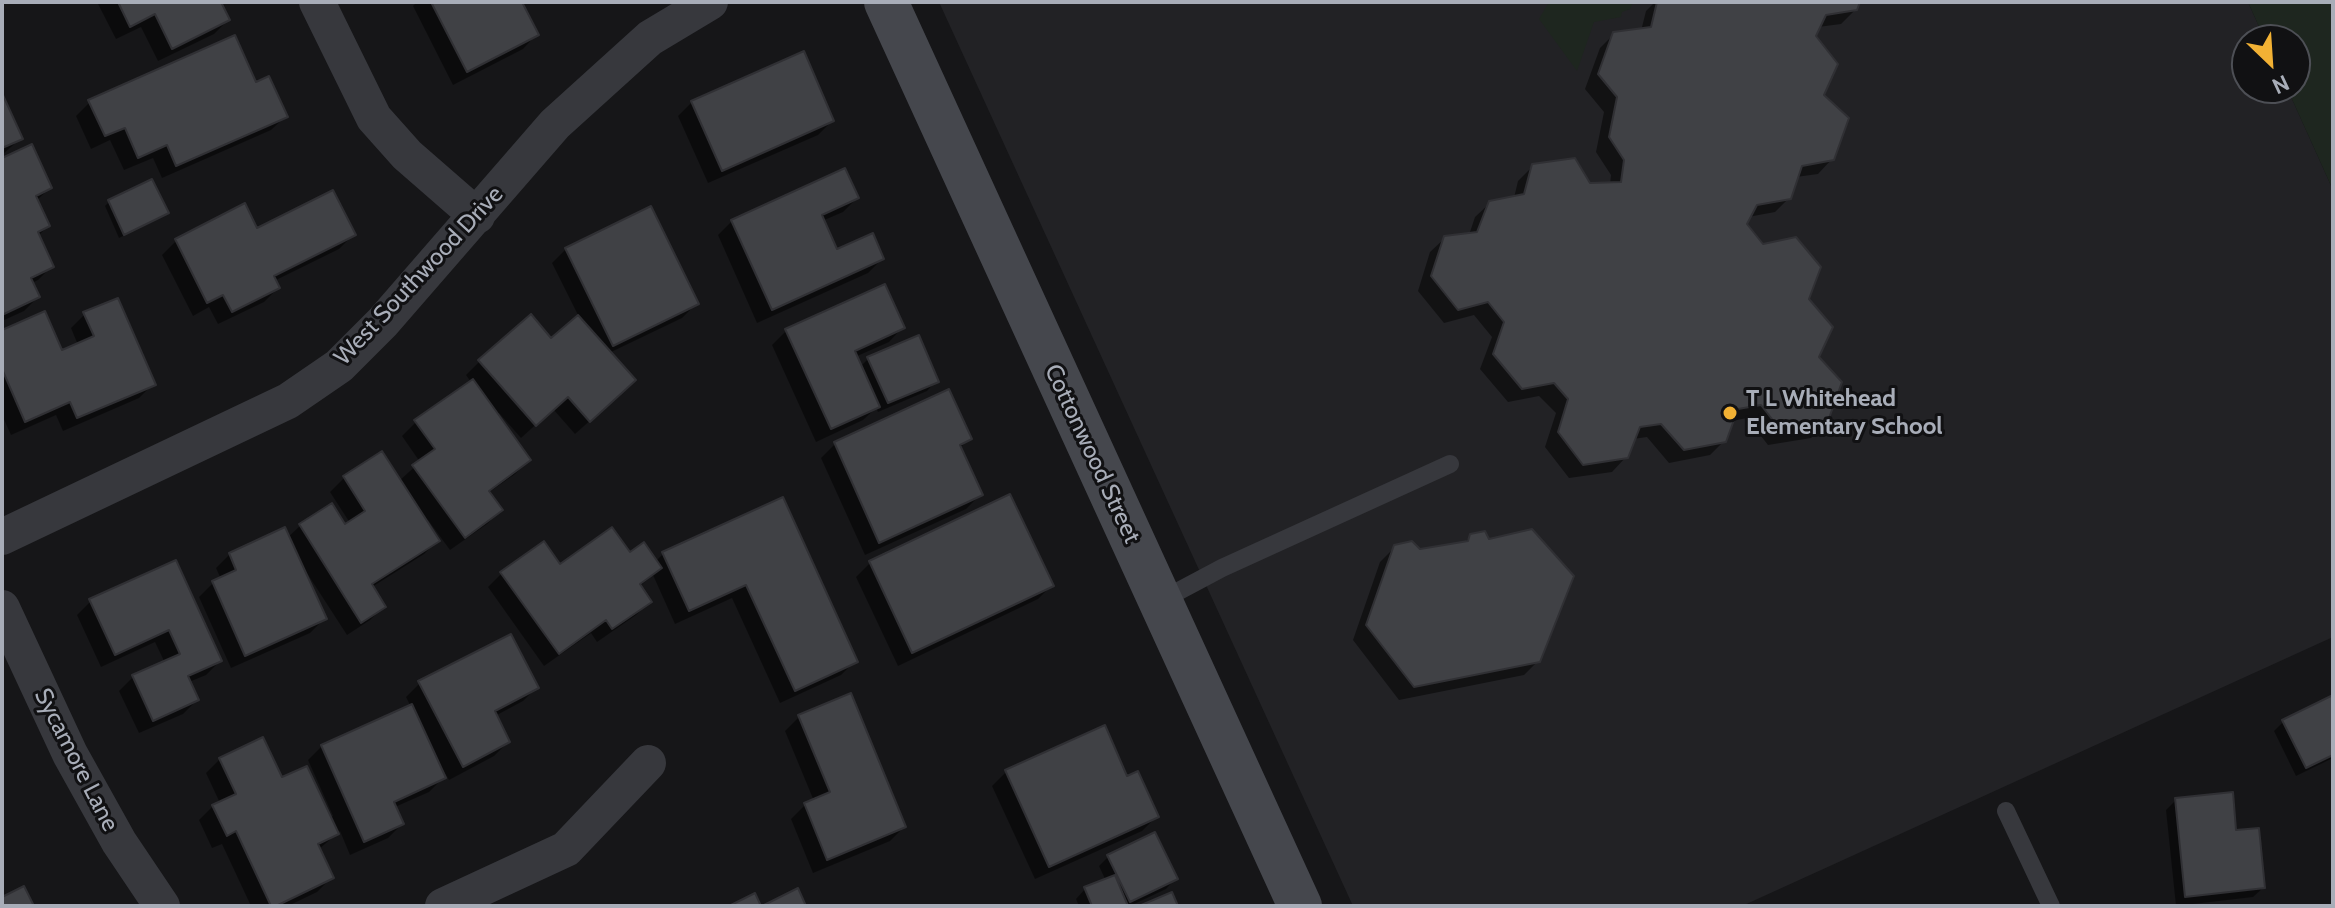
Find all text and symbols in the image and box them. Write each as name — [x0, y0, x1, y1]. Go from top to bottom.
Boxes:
north arrow — [2231, 24, 2311, 104]
text: N — [2268, 69, 2293, 100]
street label: West Southwood Drive — [329, 180, 509, 372]
street label: Cottonwood Street — [1038, 360, 1146, 548]
place label: T L Whitehead Elementary School — [1746, 385, 1943, 441]
marker: T L Whitehead Elementary School — [1721, 404, 1739, 422]
street label: Sycamore Lane — [28, 684, 124, 836]

